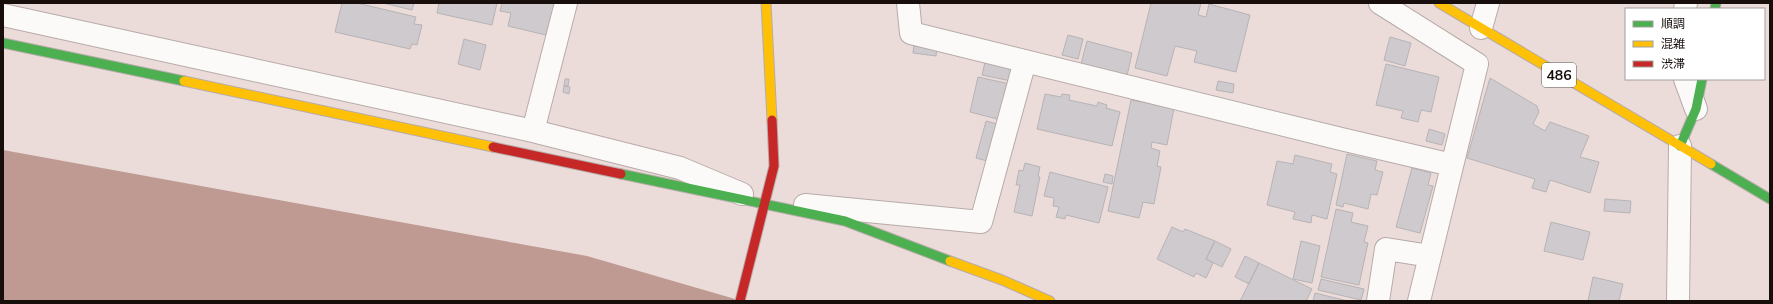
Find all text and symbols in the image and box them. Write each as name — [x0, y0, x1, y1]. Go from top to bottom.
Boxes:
legend — [1625, 8, 1765, 80]
text: 順調 — [1661, 16, 1685, 31]
text: 混雑 — [1661, 36, 1685, 51]
text: 渋滞 — [1661, 56, 1685, 71]
road number: 486 — [1542, 63, 1576, 87]

